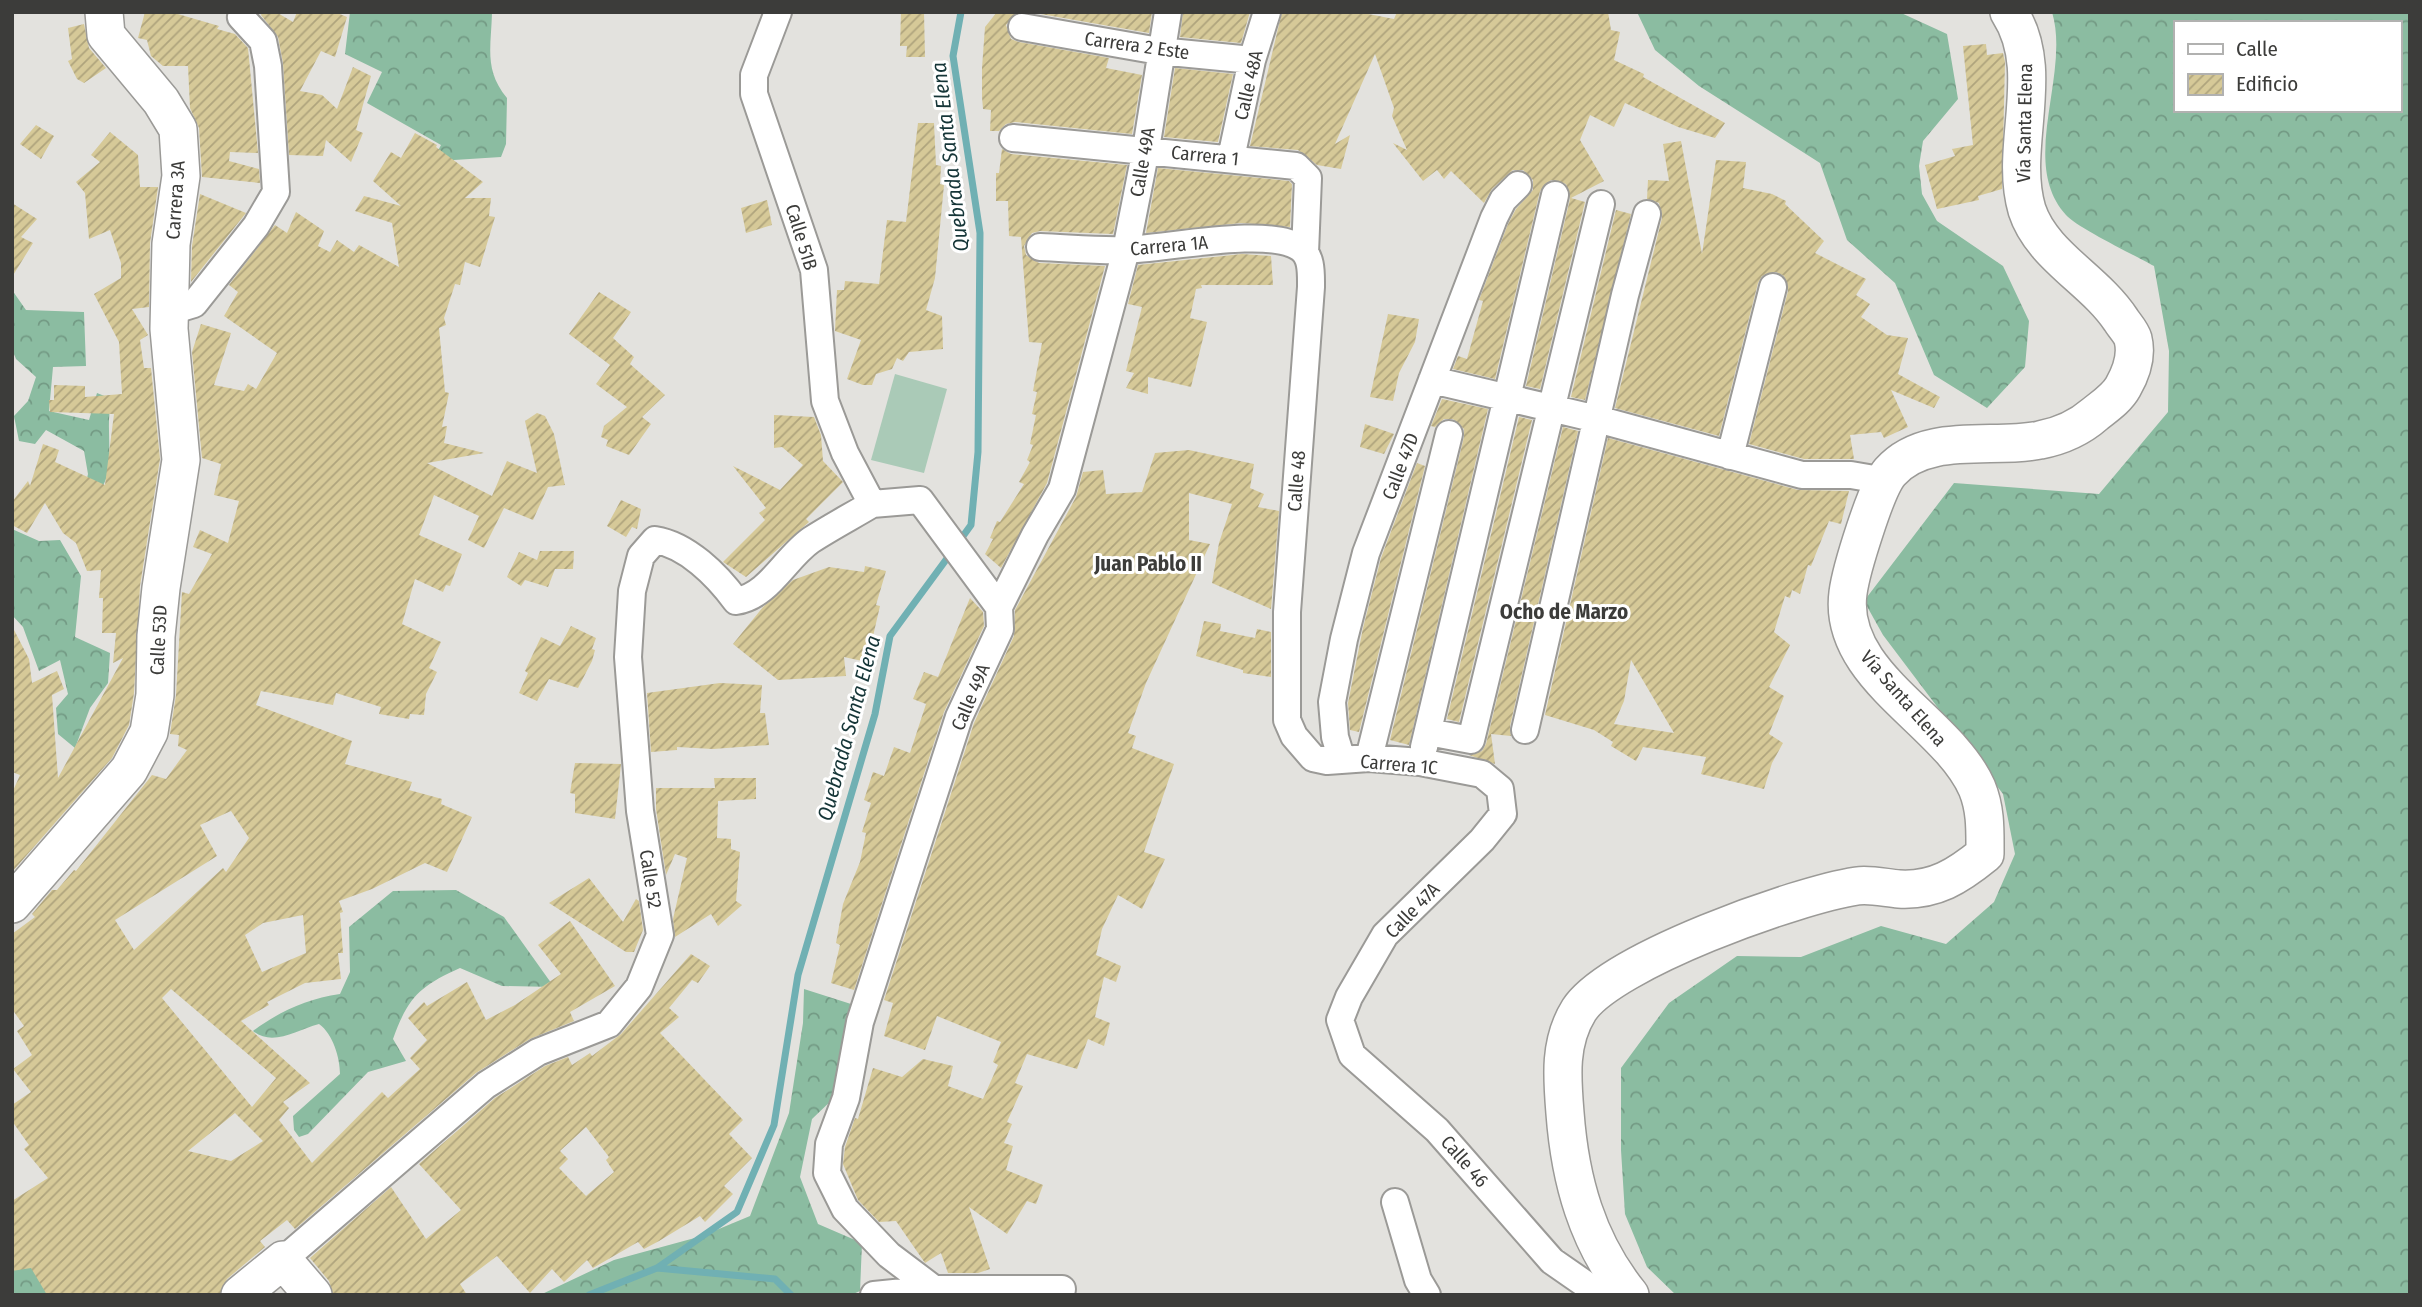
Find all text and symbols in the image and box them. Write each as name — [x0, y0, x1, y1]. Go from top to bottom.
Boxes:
legend — [2174, 21, 2401, 112]
street label: Carrera 2 Este — [1083, 27, 1191, 64]
text: Calle — [2236, 36, 2278, 62]
street label: Calle 48A — [1229, 48, 1268, 122]
water label: Quebrada Santa Elena — [925, 61, 975, 253]
street label: Vía Santa Elena — [2012, 63, 2037, 183]
text: Edificio — [2236, 71, 2298, 97]
street label: Calle 49A — [1125, 125, 1160, 199]
street label: Carrera 1 — [1170, 140, 1240, 170]
street label: Carrera 3A — [161, 160, 190, 240]
street label: Calle 51B — [781, 201, 822, 273]
street label: Carrera 1A — [1129, 231, 1209, 260]
street label: Calle 47D — [1377, 429, 1424, 503]
street label: Calle 48 — [1283, 450, 1310, 512]
district label: Juan Pablo II — [1093, 551, 1202, 577]
district label: Ocho de Marzo — [1500, 599, 1628, 625]
street label: Calle 53D — [145, 604, 172, 676]
water label: Quebrada Santa Elena — [812, 632, 886, 824]
street label: Vía Santa Elena — [1856, 646, 1951, 751]
street label: Calle 49A — [946, 660, 995, 734]
street label: Carrera 1C — [1359, 750, 1439, 779]
street label: Calle 52 — [635, 848, 667, 910]
street label: Calle 47A — [1380, 878, 1444, 943]
street label: Calle 46 — [1436, 1131, 1493, 1192]

